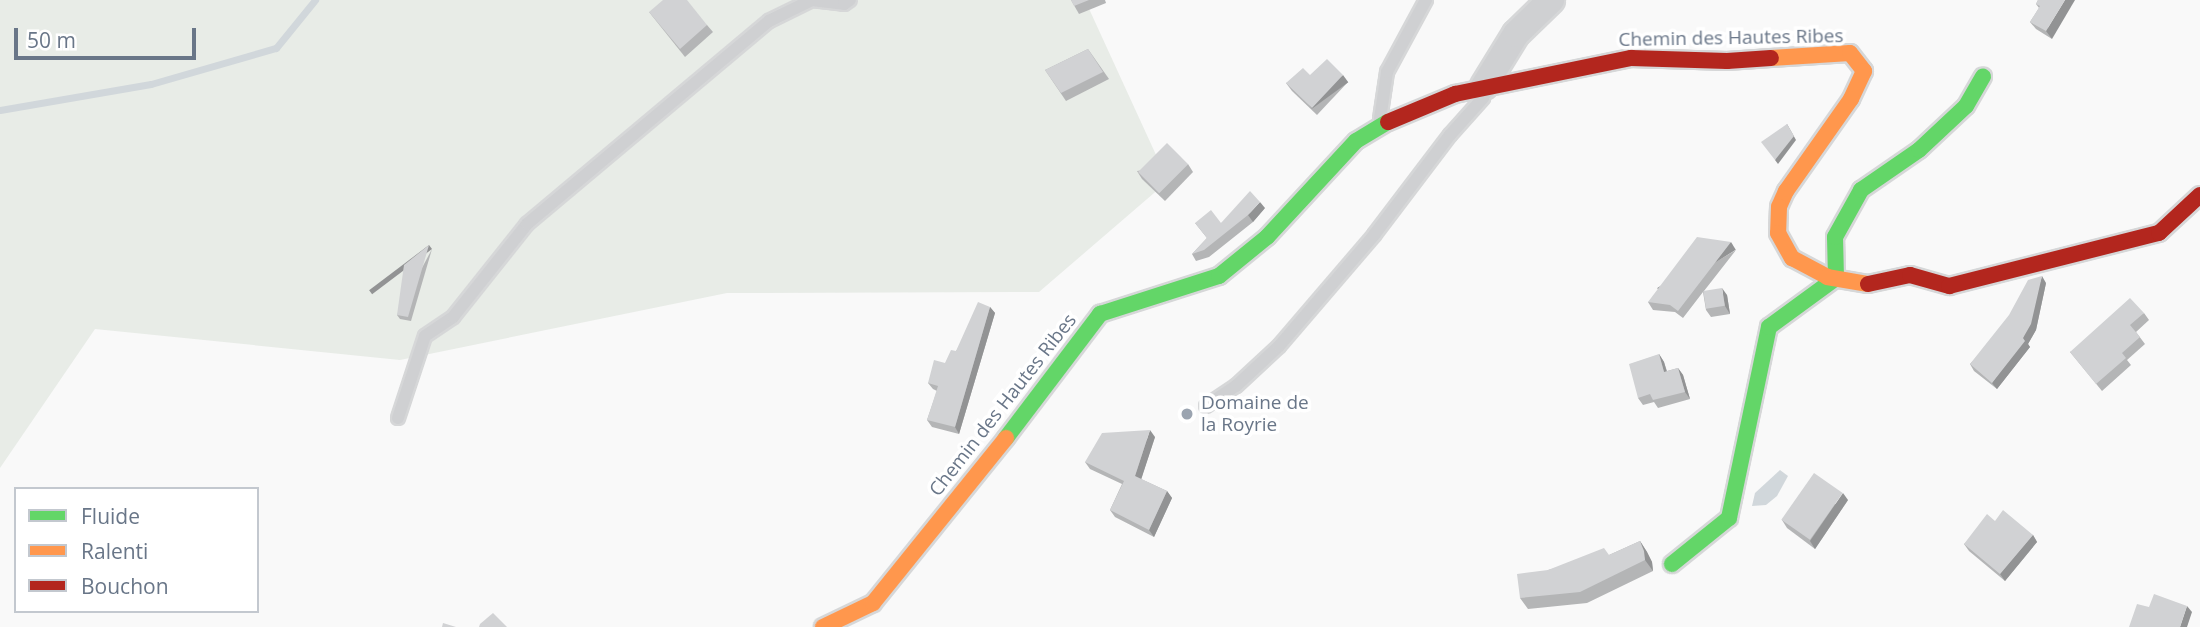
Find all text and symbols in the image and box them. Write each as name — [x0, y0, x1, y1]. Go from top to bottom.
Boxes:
scale bar — [18, 14, 200, 58]
street label: Chemin des Hautes Ribes — [1618, 25, 1844, 51]
text: 50 m — [27, 26, 76, 54]
street label: Chemin des Hautes Ribes — [925, 309, 1081, 501]
place label: Domaine de la Royrie — [1201, 392, 1309, 436]
marker: Domaine de la Royrie — [1179, 406, 1195, 422]
legend — [14, 487, 259, 613]
text: Fluide — [81, 502, 140, 530]
text: Ralenti — [81, 537, 148, 565]
text: Bouchon — [81, 572, 169, 600]

